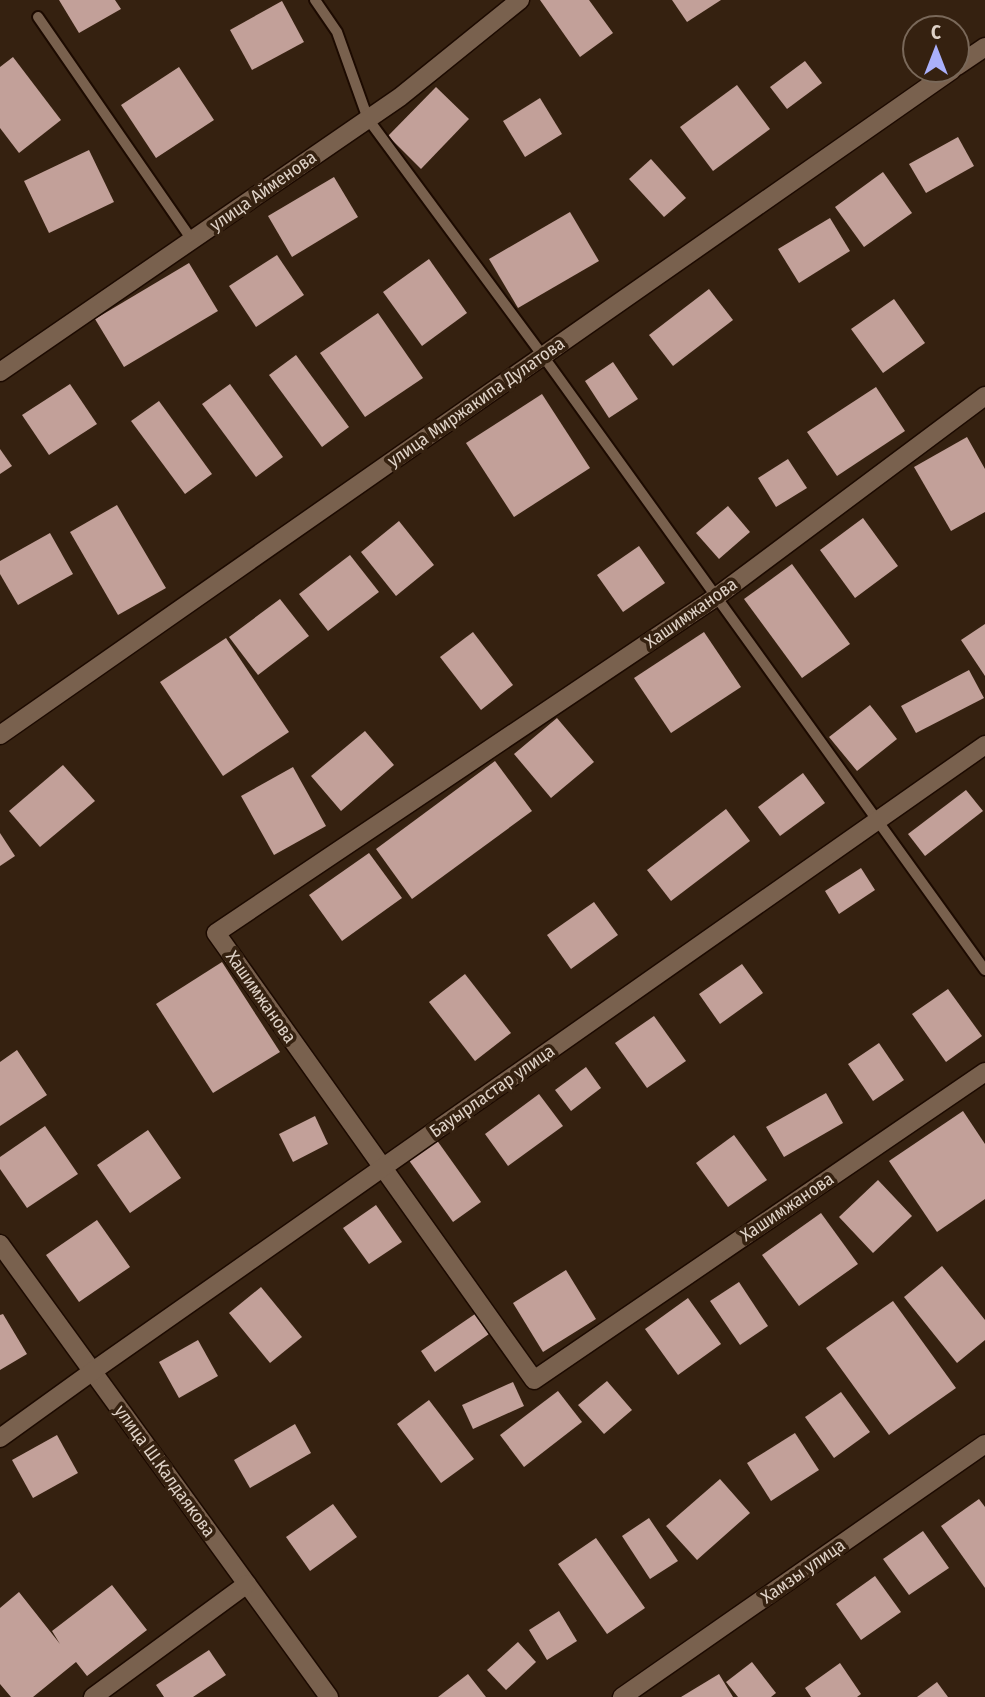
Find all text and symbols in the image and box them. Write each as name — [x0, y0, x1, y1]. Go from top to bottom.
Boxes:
north arrow — [901, 14, 971, 84]
text: С — [931, 21, 941, 44]
street label: улица Айменова — [205, 146, 321, 236]
street label: улица Миржакипа Дулатова — [383, 332, 569, 472]
street label: Хашимжанова — [641, 573, 742, 653]
street label: Хашимжанова — [221, 947, 301, 1048]
street label: Бауырластар улица — [425, 1040, 559, 1142]
street label: Хашимжанова — [736, 1168, 838, 1246]
street label: улица Ш.Калдаякова — [110, 1401, 220, 1541]
street label: Хамзы улица — [757, 1534, 849, 1608]

